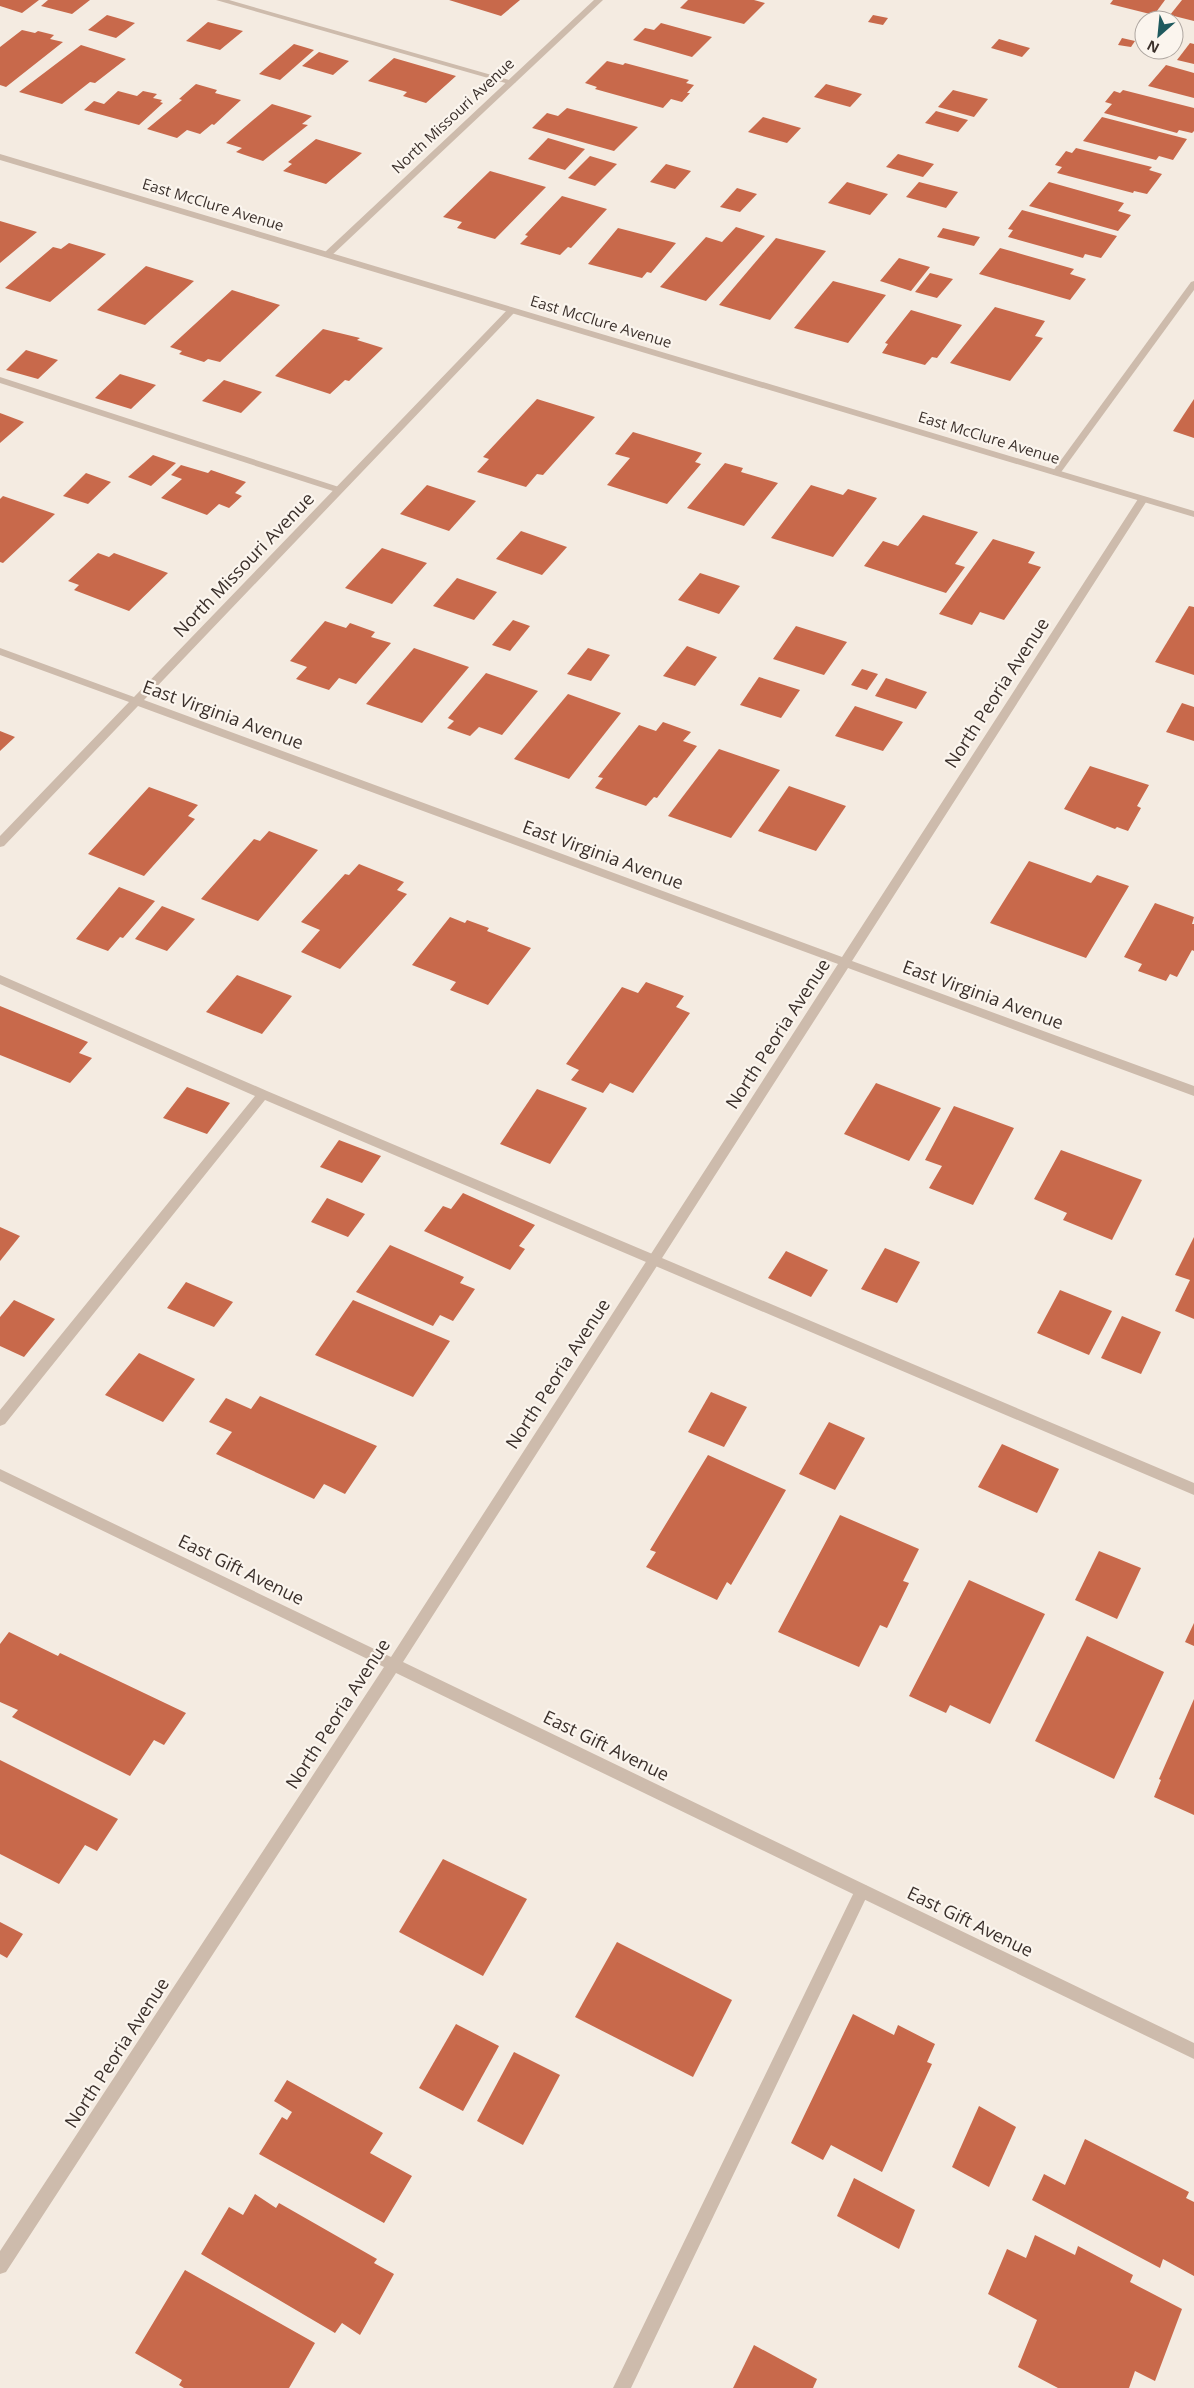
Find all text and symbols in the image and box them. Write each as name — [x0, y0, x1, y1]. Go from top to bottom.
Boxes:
north arrow — [1134, 10, 1184, 60]
text: N — [1143, 36, 1162, 58]
street label: North Missouri Avenue — [387, 53, 518, 177]
street label: East McClure Avenue — [140, 173, 286, 235]
street label: East McClure Avenue — [528, 290, 674, 352]
street label: East McClure Avenue — [916, 406, 1062, 468]
street label: North Missouri Avenue — [168, 487, 319, 642]
street label: North Peoria Avenue — [938, 613, 1054, 772]
street label: East Virginia Avenue — [140, 674, 307, 754]
street label: East Virginia Avenue — [520, 814, 687, 894]
street label: North Peoria Avenue — [719, 954, 835, 1113]
street label: East Virginia Avenue — [900, 954, 1067, 1034]
street label: North Peoria Avenue — [499, 1294, 615, 1453]
street label: East Gift Avenue — [175, 1528, 308, 1610]
street label: North Peoria Avenue — [279, 1634, 395, 1793]
street label: East Gift Avenue — [540, 1704, 673, 1786]
street label: East Gift Avenue — [904, 1880, 1037, 1962]
street label: North Peoria Avenue — [58, 1973, 174, 2132]

